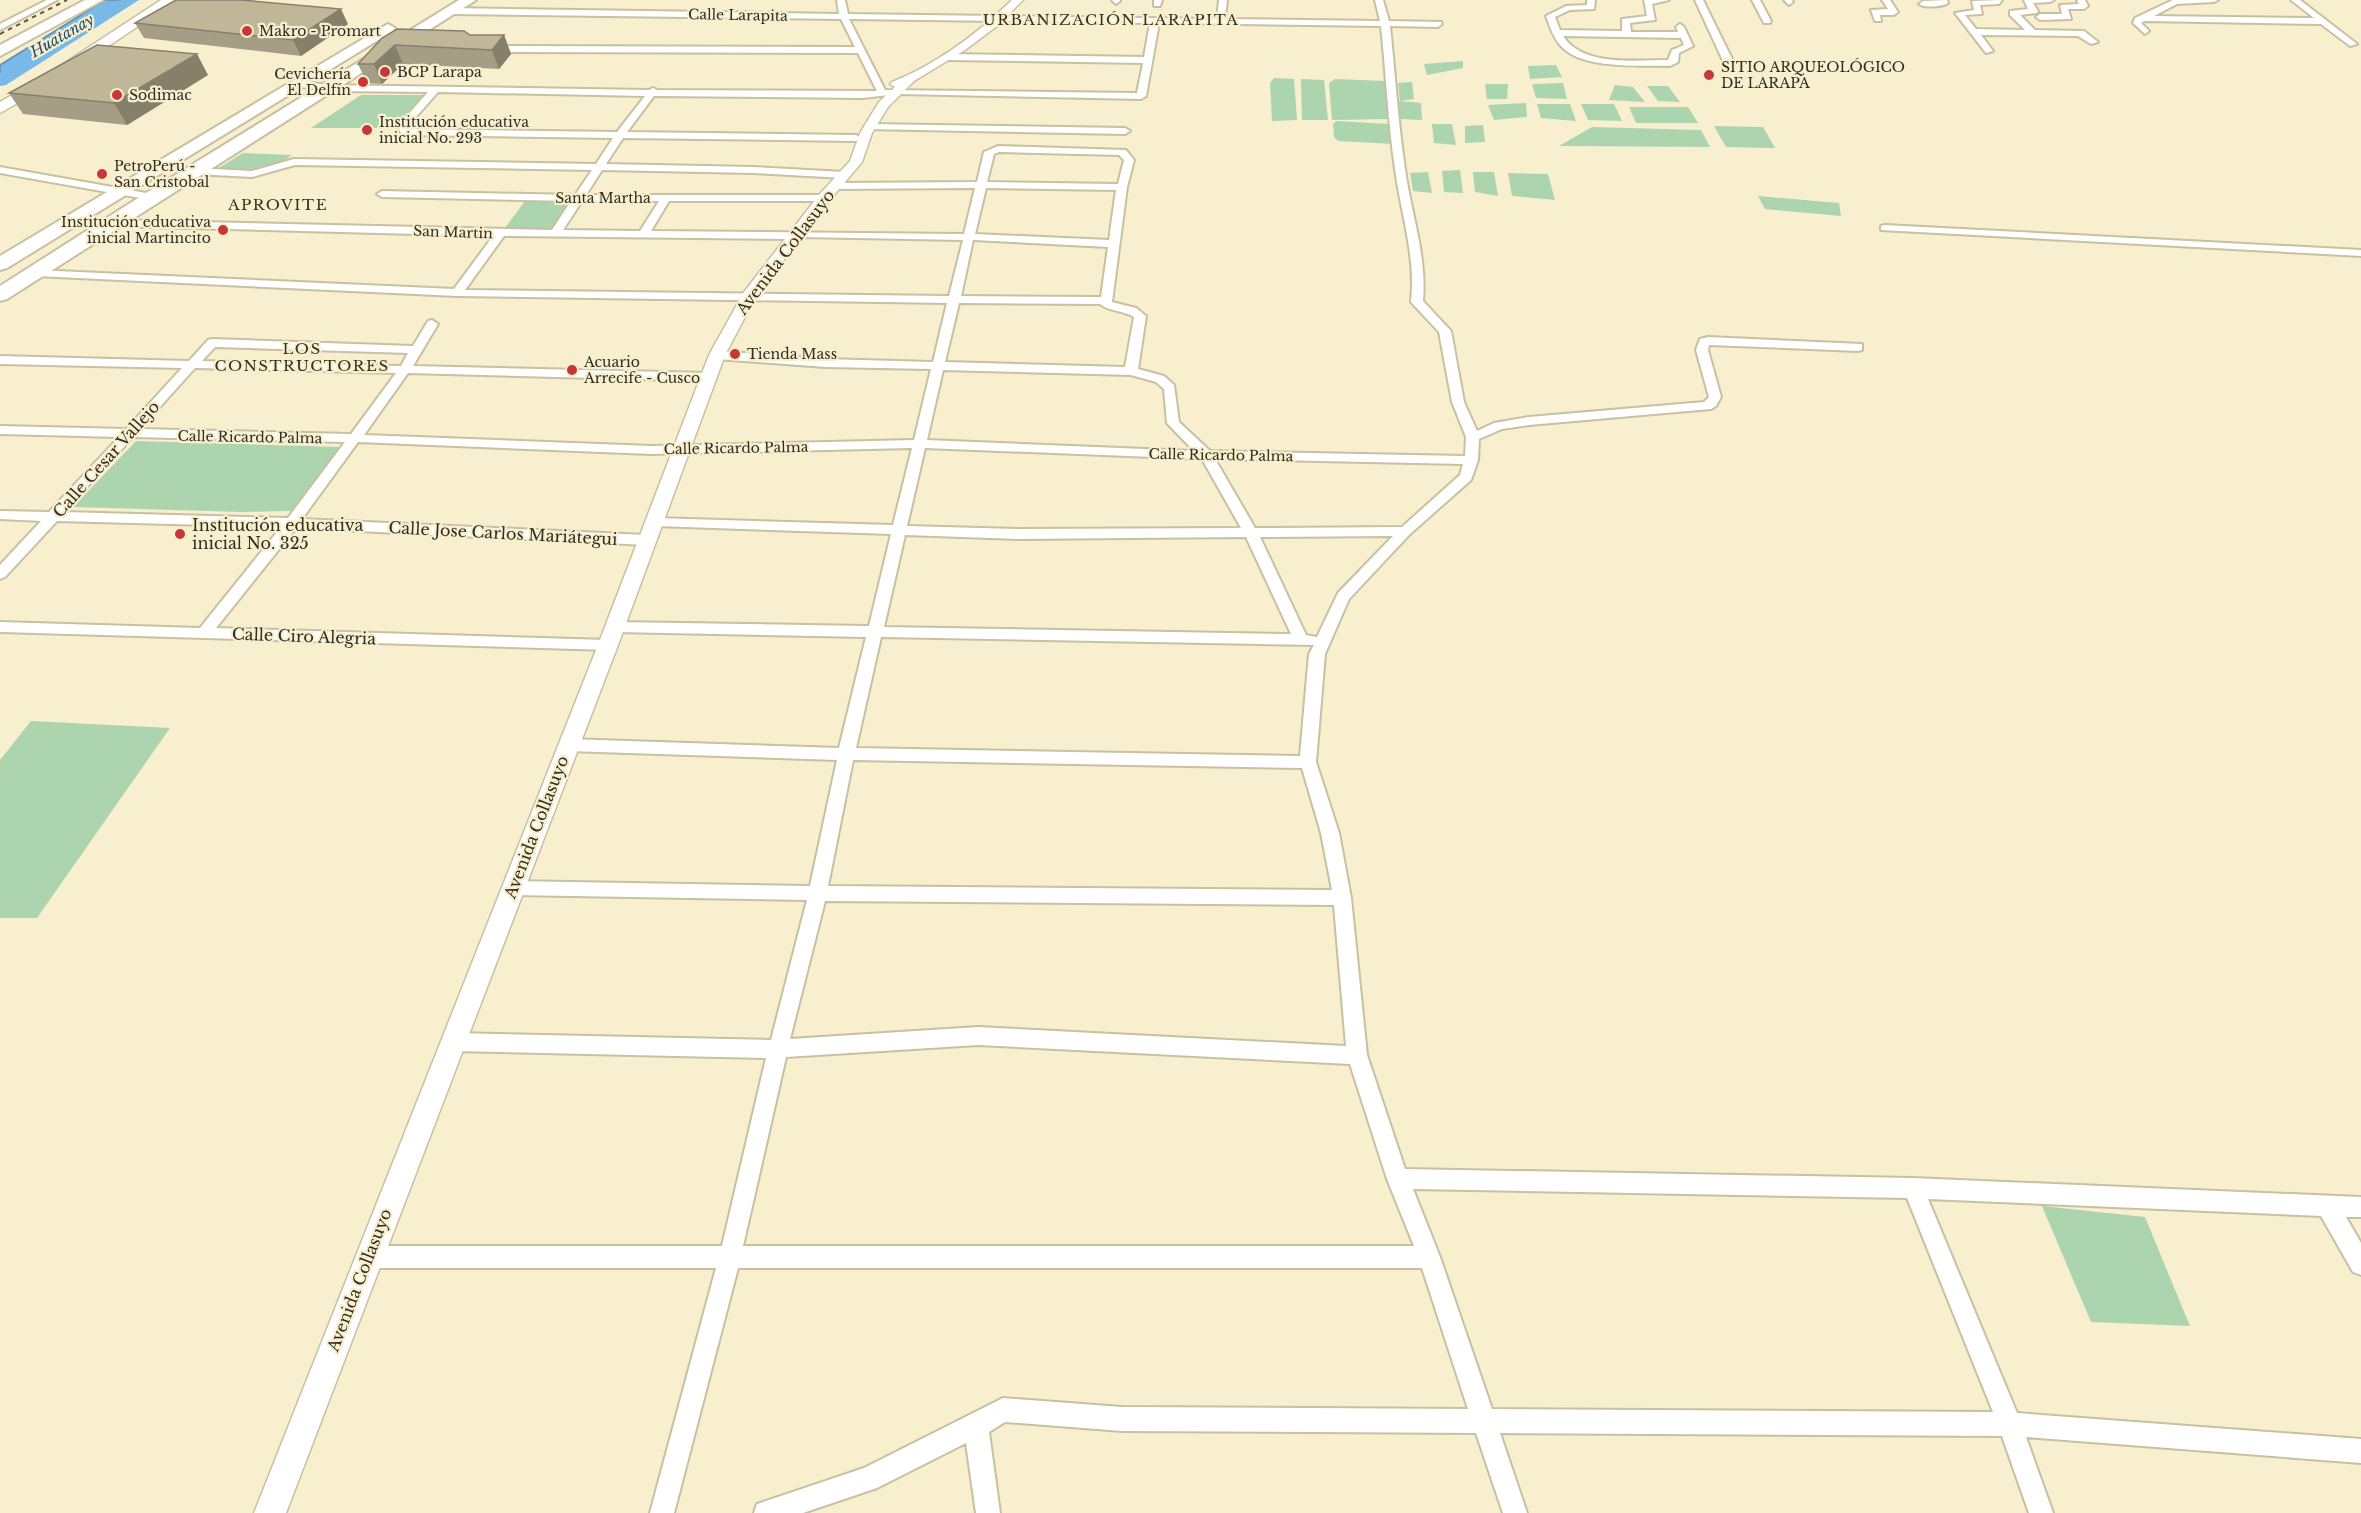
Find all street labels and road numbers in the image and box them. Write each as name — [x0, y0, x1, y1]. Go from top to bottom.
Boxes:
street label: Calle Larapita — [688, 5, 788, 25]
street label: Avenida Collasuyo — [731, 185, 839, 319]
street label: Santa Martha — [555, 189, 651, 207]
street label: San Martin — [413, 222, 494, 242]
street label: Calle Cesar Vallejo — [48, 397, 164, 521]
street label: Calle Ricardo Palma — [177, 427, 323, 447]
street label: Calle Ricardo Palma — [663, 438, 809, 458]
street label: Calle Ricardo Palma — [1148, 445, 1294, 465]
street label: Calle Jose Carlos Mariátegui — [388, 517, 619, 549]
street label: Calle Ciro Alegria — [232, 623, 377, 649]
street label: Avenida Collasuyo — [499, 753, 572, 902]
street label: Avenida Collasuyo — [322, 1206, 395, 1355]

